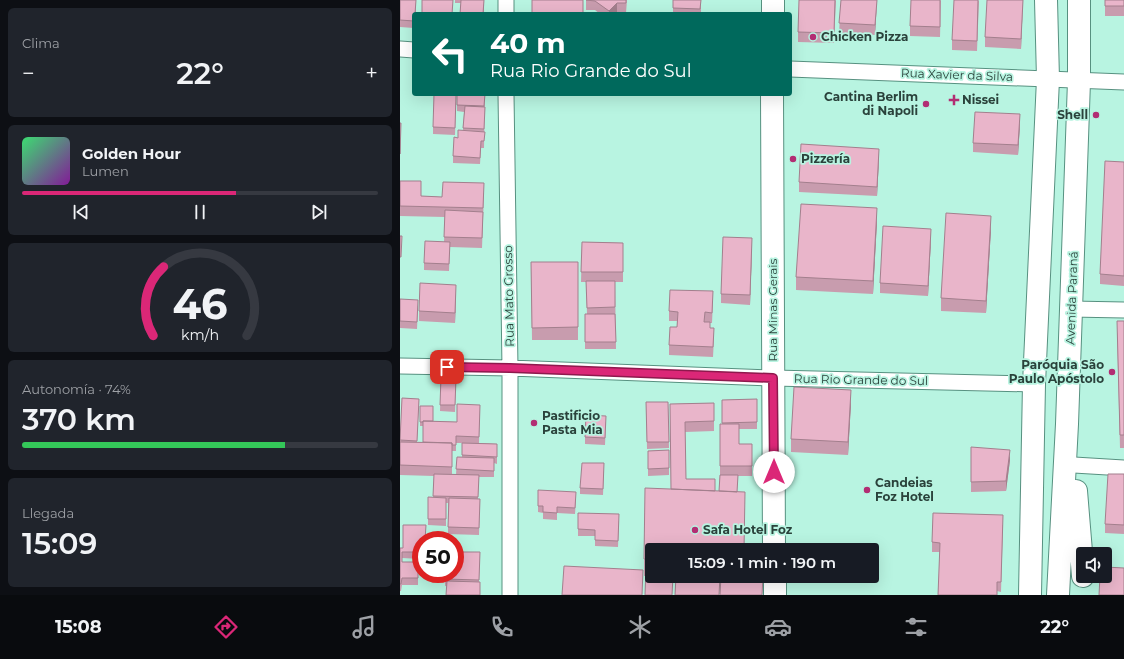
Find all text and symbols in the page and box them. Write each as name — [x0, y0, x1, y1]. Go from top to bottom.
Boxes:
text: 40 m — [490, 26, 566, 60]
icon: left — [424, 28, 476, 80]
place label: Chicken Pizza — [821, 29, 908, 44]
marker: Chicken Pizza — [808, 32, 818, 42]
text: Clima — [22, 35, 60, 51]
text: 22° — [176, 55, 224, 92]
text: − — [22, 60, 35, 87]
text: + — [365, 60, 378, 87]
text: Rua Rio Grande do Sul — [490, 60, 692, 82]
street label: Rua Xavier da Silva — [901, 65, 1013, 84]
place label: Cantina Berlim di Napoli — [824, 89, 918, 118]
place label: Nissei — [962, 92, 999, 107]
marker: Nissei — [949, 95, 959, 105]
marker: Cantina Berlim di Napoli — [921, 99, 931, 109]
place label: Shell — [1057, 107, 1088, 122]
marker: Shell — [1091, 110, 1101, 120]
text: Golden Hour — [82, 144, 181, 163]
place label: Pizzería — [801, 151, 850, 166]
marker: Pizzería — [788, 154, 798, 164]
text: Lumen — [82, 163, 129, 179]
icon: previous — [70, 201, 92, 223]
icon: pause — [189, 201, 211, 223]
icon: next — [308, 201, 330, 223]
street label: Rua Mato Grosso — [500, 245, 517, 347]
street label: Avenida Paraná — [1062, 251, 1081, 345]
street label: Rua Minas Gerais — [765, 258, 780, 361]
text: 46 — [172, 278, 228, 328]
text: km/h — [181, 325, 219, 343]
pin — [430, 350, 464, 384]
icon: arrive — [436, 356, 458, 378]
place label: Paróquia São Paulo Apóstolo — [1009, 357, 1104, 386]
marker: Paróquia São Paulo Apóstolo — [1107, 367, 1117, 377]
street label: Rua Rio Grande do Sul — [794, 371, 928, 388]
text: Autonomía · 74% — [22, 381, 131, 397]
text: 370 km — [22, 401, 136, 438]
place label: Pastificio Pasta Mia — [542, 408, 603, 437]
marker: Pastificio Pasta Mia — [529, 418, 539, 428]
position arrow — [753, 451, 795, 493]
place label: Candeias Foz Hotel — [875, 475, 934, 504]
marker: Candeias Foz Hotel — [862, 485, 872, 495]
text: Llegada — [22, 505, 74, 521]
place label: Safa Hotel Foz — [703, 522, 793, 537]
text: 15:09 — [22, 525, 97, 562]
marker: Safa Hotel Foz — [690, 525, 700, 535]
speed limit sign: 50 — [412, 531, 464, 583]
map controls — [1076, 547, 1112, 583]
button: sound — [1076, 547, 1112, 583]
text: 15:09 · 1 min · 190 m — [688, 553, 836, 572]
icon: directions — [212, 613, 240, 641]
icon: music — [350, 613, 378, 641]
icon: phone — [488, 613, 516, 641]
icon: climate — [626, 613, 654, 641]
icon: car — [764, 613, 792, 641]
icon: filters — [902, 613, 930, 641]
text: 15:08 — [55, 616, 102, 638]
text: 22° — [1040, 616, 1069, 638]

